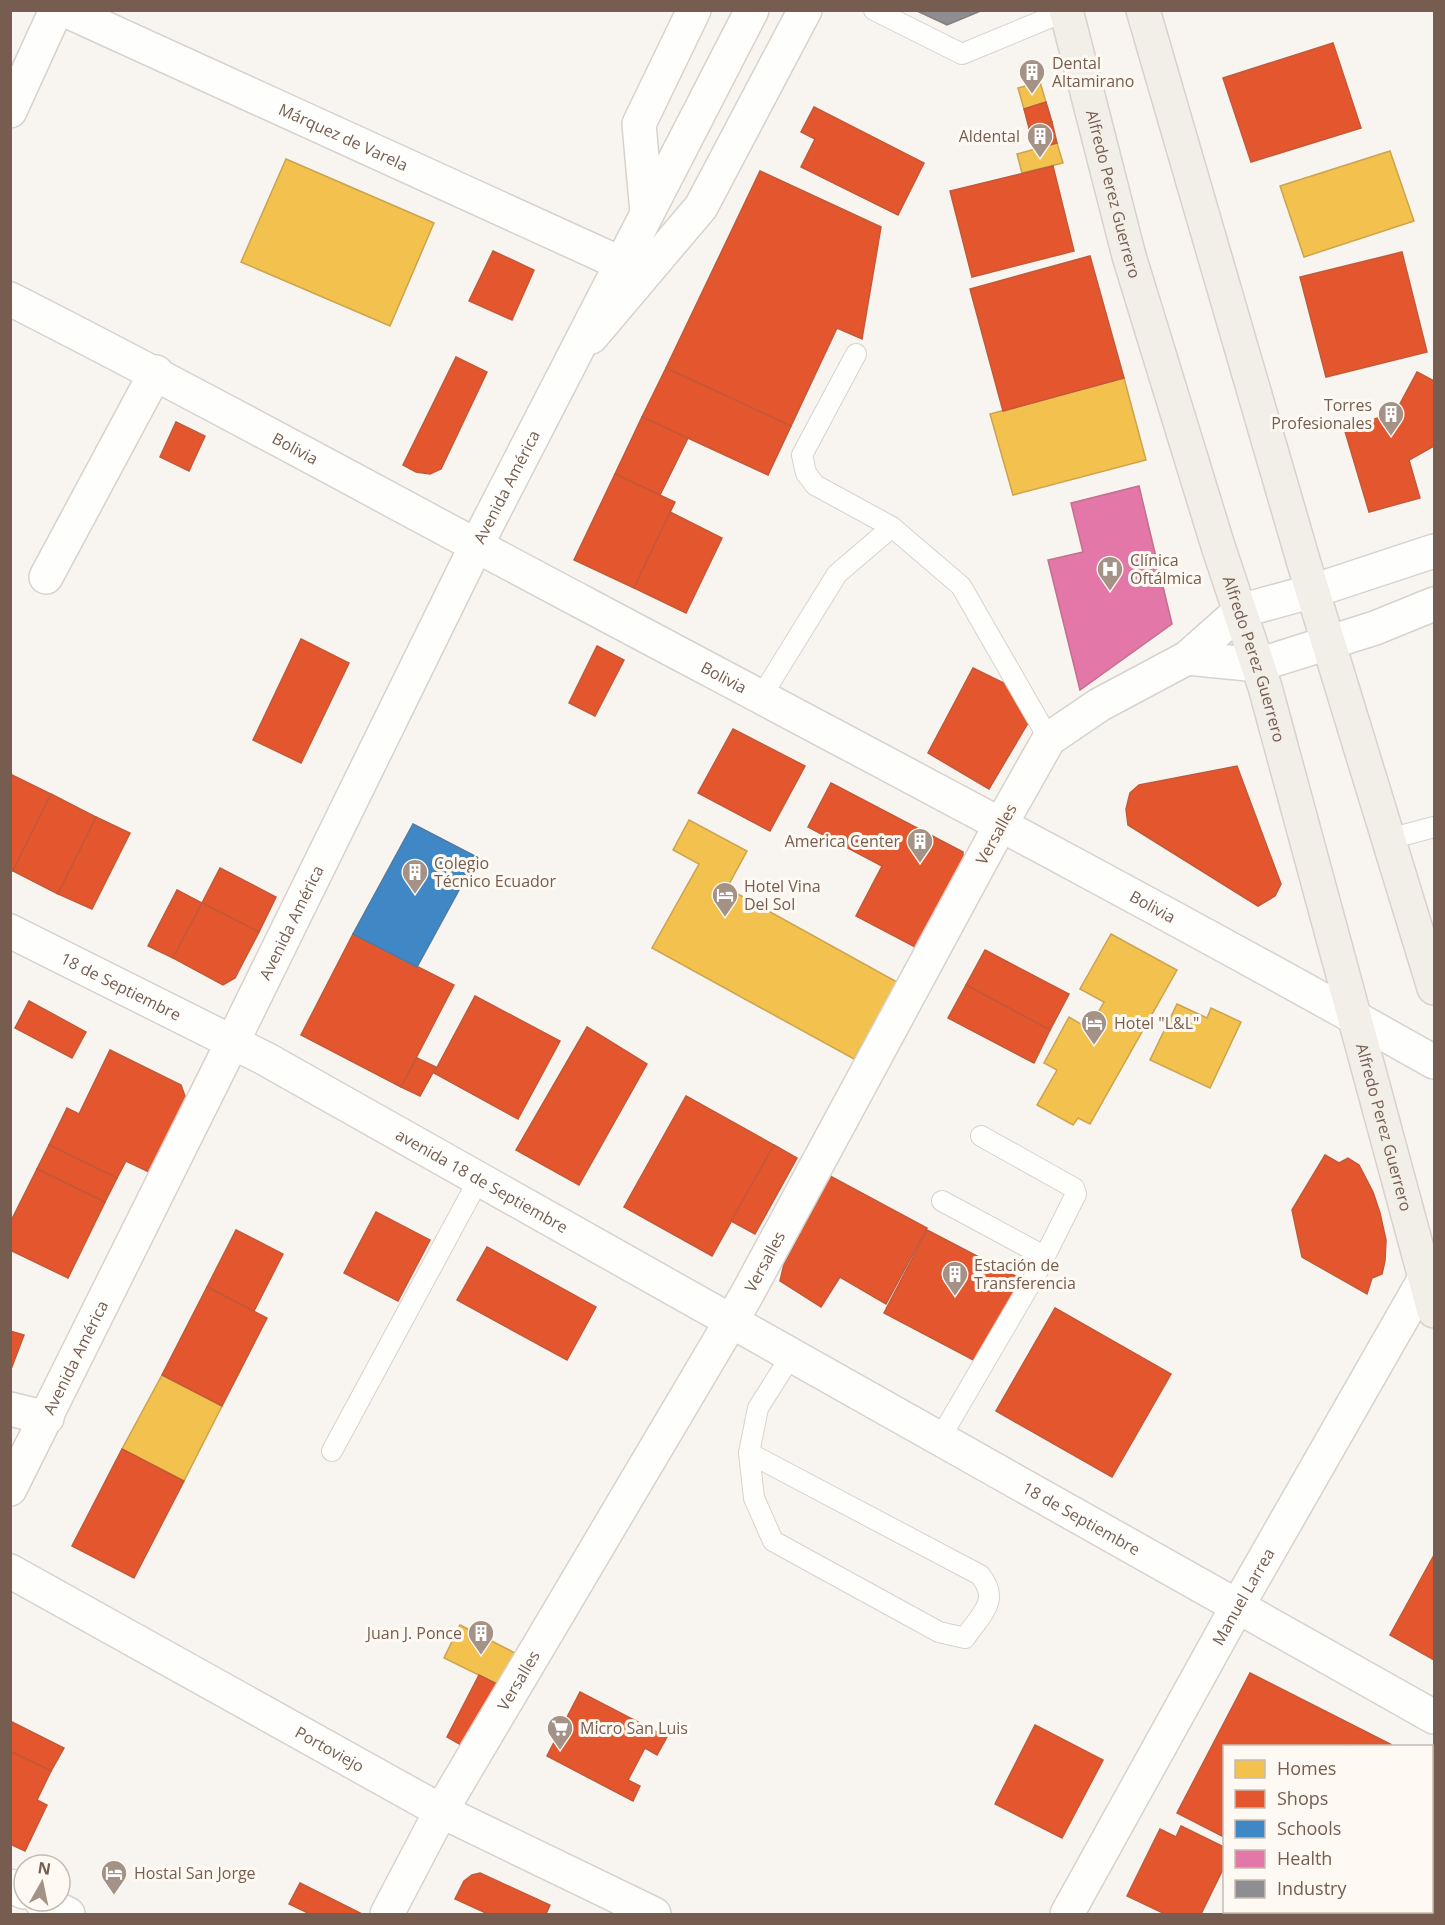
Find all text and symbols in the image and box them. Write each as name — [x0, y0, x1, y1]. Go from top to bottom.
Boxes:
place label: Dental Altamirano — [1052, 52, 1134, 92]
building icon: Dental Altamirano — [1017, 57, 1047, 95]
street label: Márquez de Varela — [275, 98, 412, 176]
street label: Alfredo Perez Guerrero — [1081, 107, 1146, 281]
building icon: Aldental — [1025, 121, 1055, 159]
place label: Aldental — [959, 125, 1020, 147]
place label: Torres Profesionales — [1271, 394, 1372, 434]
building icon: Torres Profesionales — [1376, 399, 1406, 437]
street label: Avenida América — [468, 426, 545, 547]
street label: Bolivia — [268, 427, 322, 470]
place label: Clínica Oftálmica — [1130, 549, 1202, 589]
hospital icon: Clínica Oftálmica — [1095, 554, 1125, 592]
street label: Alfredo Perez Guerrero — [1218, 573, 1290, 745]
street label: Bolivia — [697, 656, 751, 698]
street label: Versalles — [970, 800, 1022, 868]
building icon: America Center — [905, 826, 935, 864]
place label: America Center — [785, 830, 900, 852]
place label: Colegio Técnico Ecuador — [434, 852, 556, 892]
building icon: Colegio Técnico Ecuador — [400, 857, 430, 895]
street label: Avenida América — [254, 862, 329, 983]
place label: Hotel Vina Del Sol — [744, 875, 821, 915]
hotel icon: Hotel Vina Del Sol — [710, 880, 740, 918]
street label: Bolivia — [1126, 885, 1179, 928]
street label: 18 de Septiembre — [57, 947, 185, 1026]
hotel icon: Hotel "L&L" — [1079, 1008, 1109, 1046]
place label: Hotel "L&L" — [1114, 1012, 1199, 1034]
street label: Alfredo Perez Guerrero — [1351, 1041, 1417, 1214]
street label: avenida 18 de Septiembre — [392, 1123, 572, 1238]
street label: Versalles — [739, 1227, 790, 1296]
place label: Estación de Transferencia — [974, 1254, 1076, 1294]
building icon: Estación de Transferencia — [940, 1259, 970, 1297]
street label: Avenida América — [38, 1297, 113, 1418]
street label: 18 de Septiembre — [1018, 1476, 1144, 1560]
street label: Manuel Larrea — [1207, 1544, 1279, 1649]
building icon: Juan J. Ponce — [466, 1618, 496, 1656]
place label: Juan J. Ponce — [365, 1622, 462, 1644]
street label: Versalles — [492, 1646, 545, 1715]
supermarket icon: Micro San Luis — [545, 1713, 575, 1751]
place label: Micro San Luis — [580, 1717, 688, 1739]
street label: Portoviejo — [291, 1721, 368, 1777]
legend — [1223, 1745, 1433, 1913]
text: Homes — [1277, 1756, 1336, 1780]
text: Shops — [1277, 1786, 1328, 1810]
text: Schools — [1277, 1816, 1341, 1840]
text: Health — [1277, 1846, 1332, 1870]
north arrow — [12, 1853, 72, 1913]
text: N — [36, 1856, 52, 1880]
hotel icon: Hostal San Jorge — [99, 1858, 129, 1896]
place label: Hostal San Jorge — [134, 1862, 256, 1884]
text: Industry — [1277, 1876, 1347, 1900]

